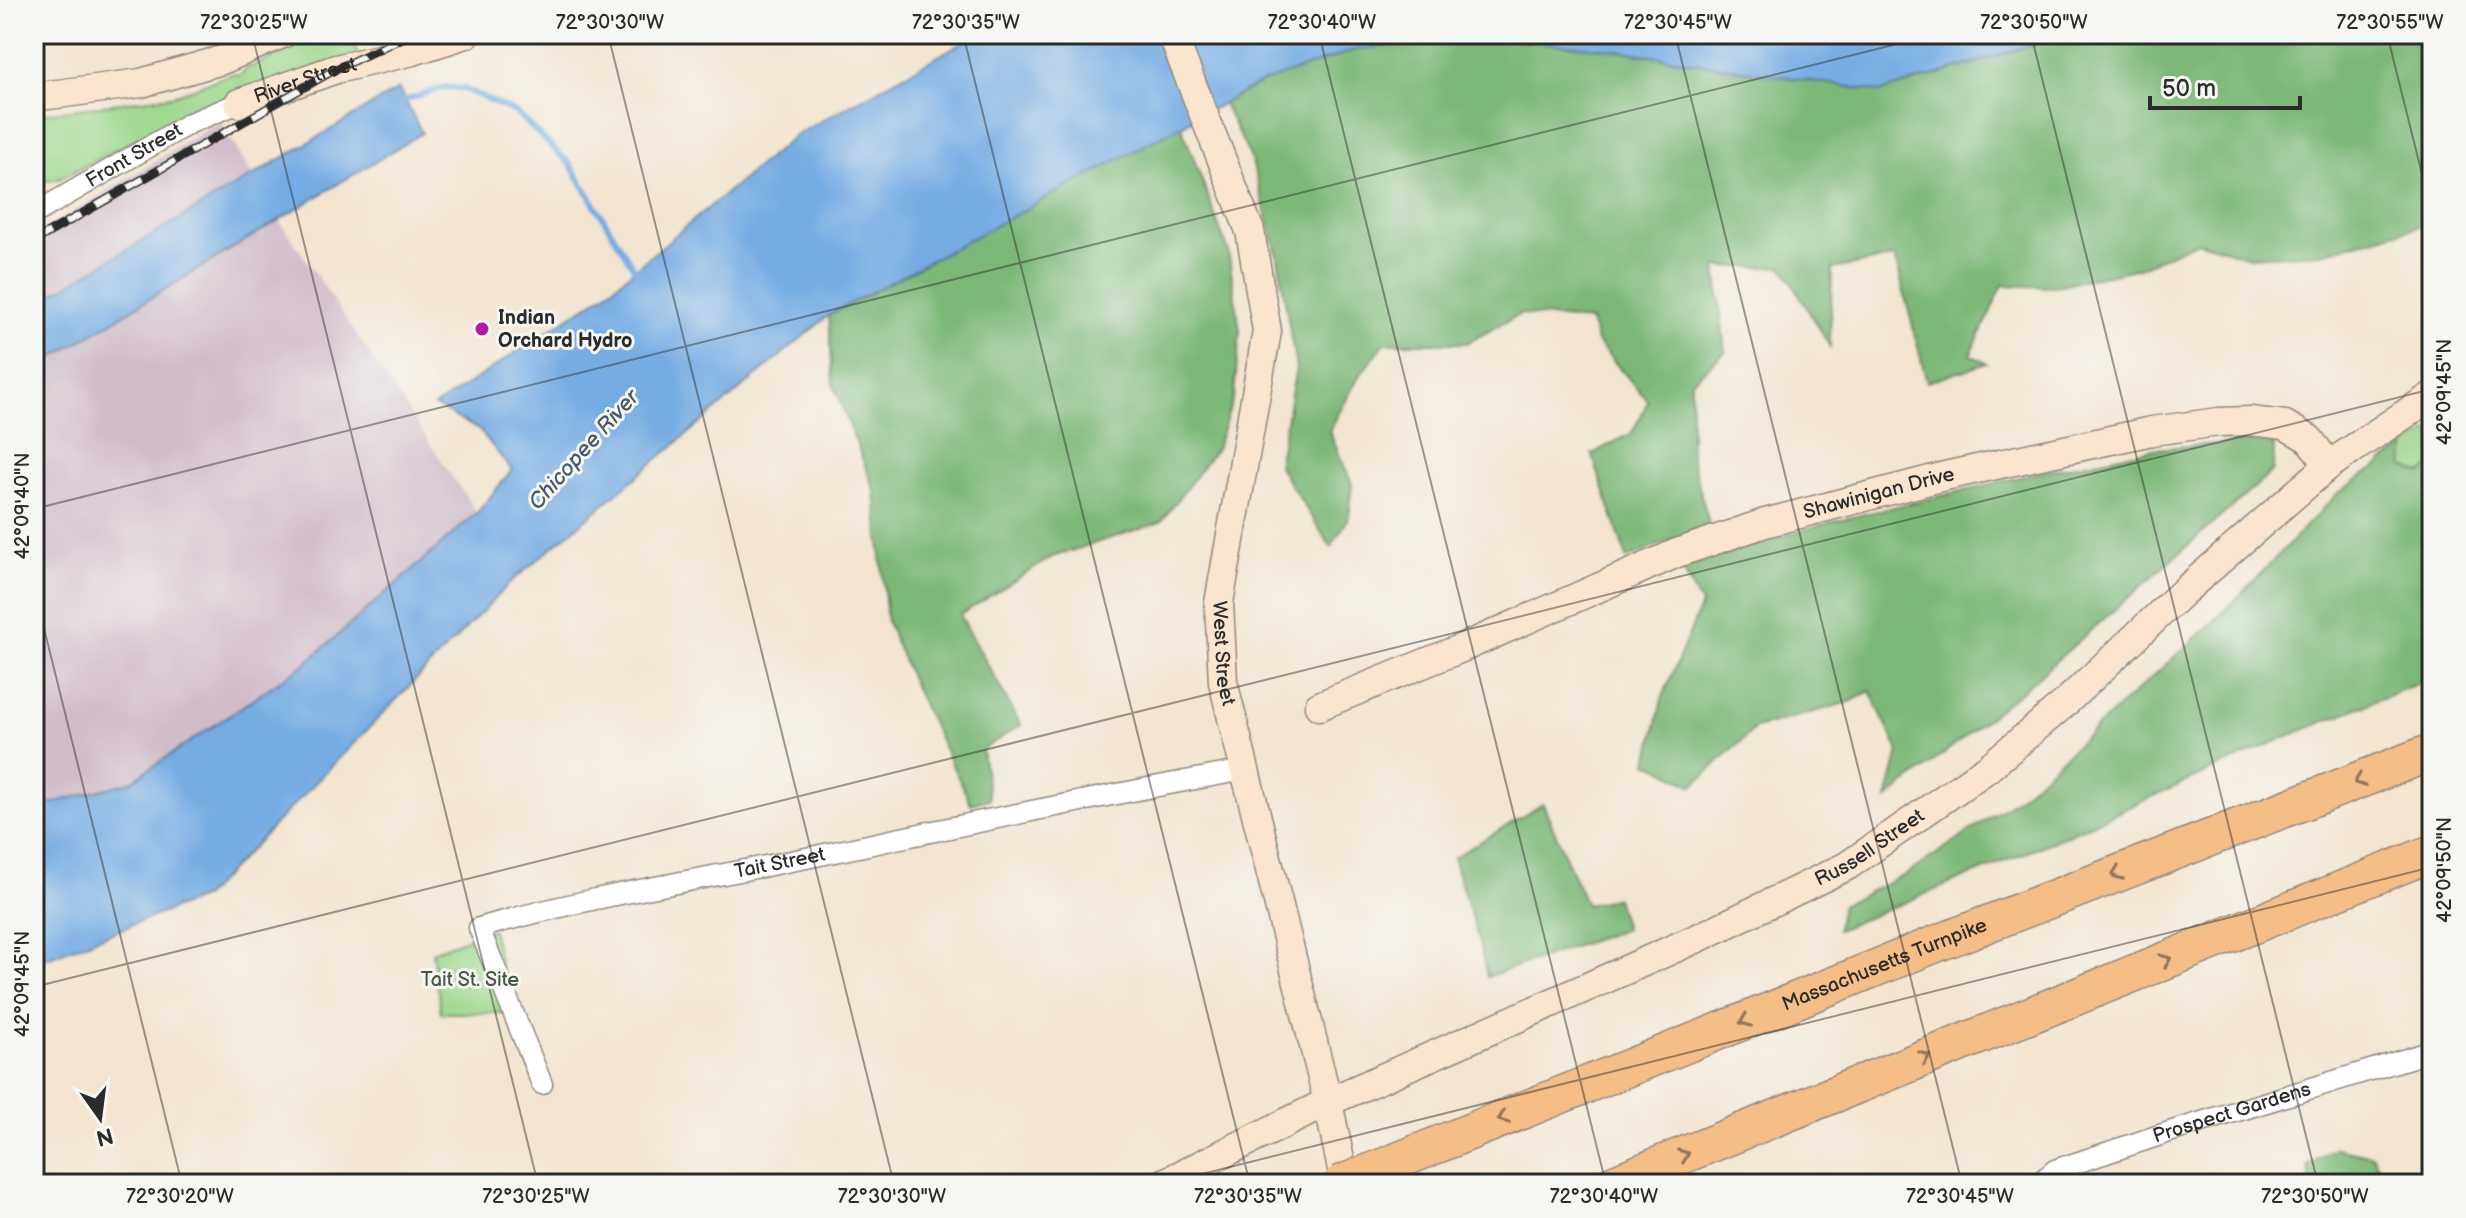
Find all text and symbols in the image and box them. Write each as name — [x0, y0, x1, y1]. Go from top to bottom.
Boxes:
text: 72°30'25"W — [200, 11, 308, 35]
text: 72°30'30"W — [556, 11, 664, 35]
text: 72°30'35"W — [912, 11, 1020, 35]
text: 72°30'40"W — [1268, 11, 1376, 35]
text: 72°30'45"W — [1624, 11, 1732, 35]
text: 72°30'50"W — [1980, 11, 2088, 35]
text: 72°30'55"W — [2336, 11, 2444, 35]
street label: River Street — [251, 53, 359, 109]
scale bar — [2150, 60, 2300, 110]
text: 50 m — [2162, 74, 2216, 103]
street label: Front Street — [82, 118, 187, 193]
place label: Indian Orchard Hydro — [498, 306, 632, 353]
marker: Indian Orchard Hydro — [473, 320, 491, 338]
text: 42°09'45"N — [2433, 339, 2457, 445]
water label: Chicopee River — [523, 383, 646, 516]
text: 42°09'40"N — [11, 453, 35, 559]
street label: Shawinigan Drive — [1801, 462, 1957, 524]
street label: West Street — [1207, 600, 1240, 708]
one-way arrow — [2353, 771, 2367, 788]
street label: Russell Street — [1811, 804, 1929, 892]
text: 42°09'50"N — [2433, 817, 2457, 923]
street label: Tait Street — [732, 842, 827, 884]
one-way arrow — [2111, 864, 2125, 881]
street label: Massachusetts Turnpike — [1778, 913, 1991, 1017]
text: 42°09'45"N — [11, 931, 35, 1037]
one-way arrow — [2158, 953, 2172, 969]
park label: Tait St. Site — [421, 968, 519, 992]
one-way arrow — [1739, 1011, 1753, 1028]
one-way arrow — [1917, 1050, 1931, 1067]
street label: Prospect Gardens — [2150, 1077, 2314, 1149]
north arrow — [60, 1078, 140, 1158]
one-way arrow — [1497, 1108, 1511, 1124]
text: N — [93, 1121, 116, 1151]
one-way arrow — [1676, 1148, 1690, 1165]
text: 72°30'20"W — [126, 1185, 234, 1209]
text: 72°30'25"W — [482, 1185, 590, 1209]
text: 72°30'30"W — [838, 1185, 946, 1209]
text: 72°30'35"W — [1194, 1185, 1302, 1209]
text: 72°30'40"W — [1550, 1185, 1658, 1209]
text: 72°30'45"W — [1906, 1185, 2014, 1209]
text: 72°30'50"W — [2261, 1185, 2369, 1209]

